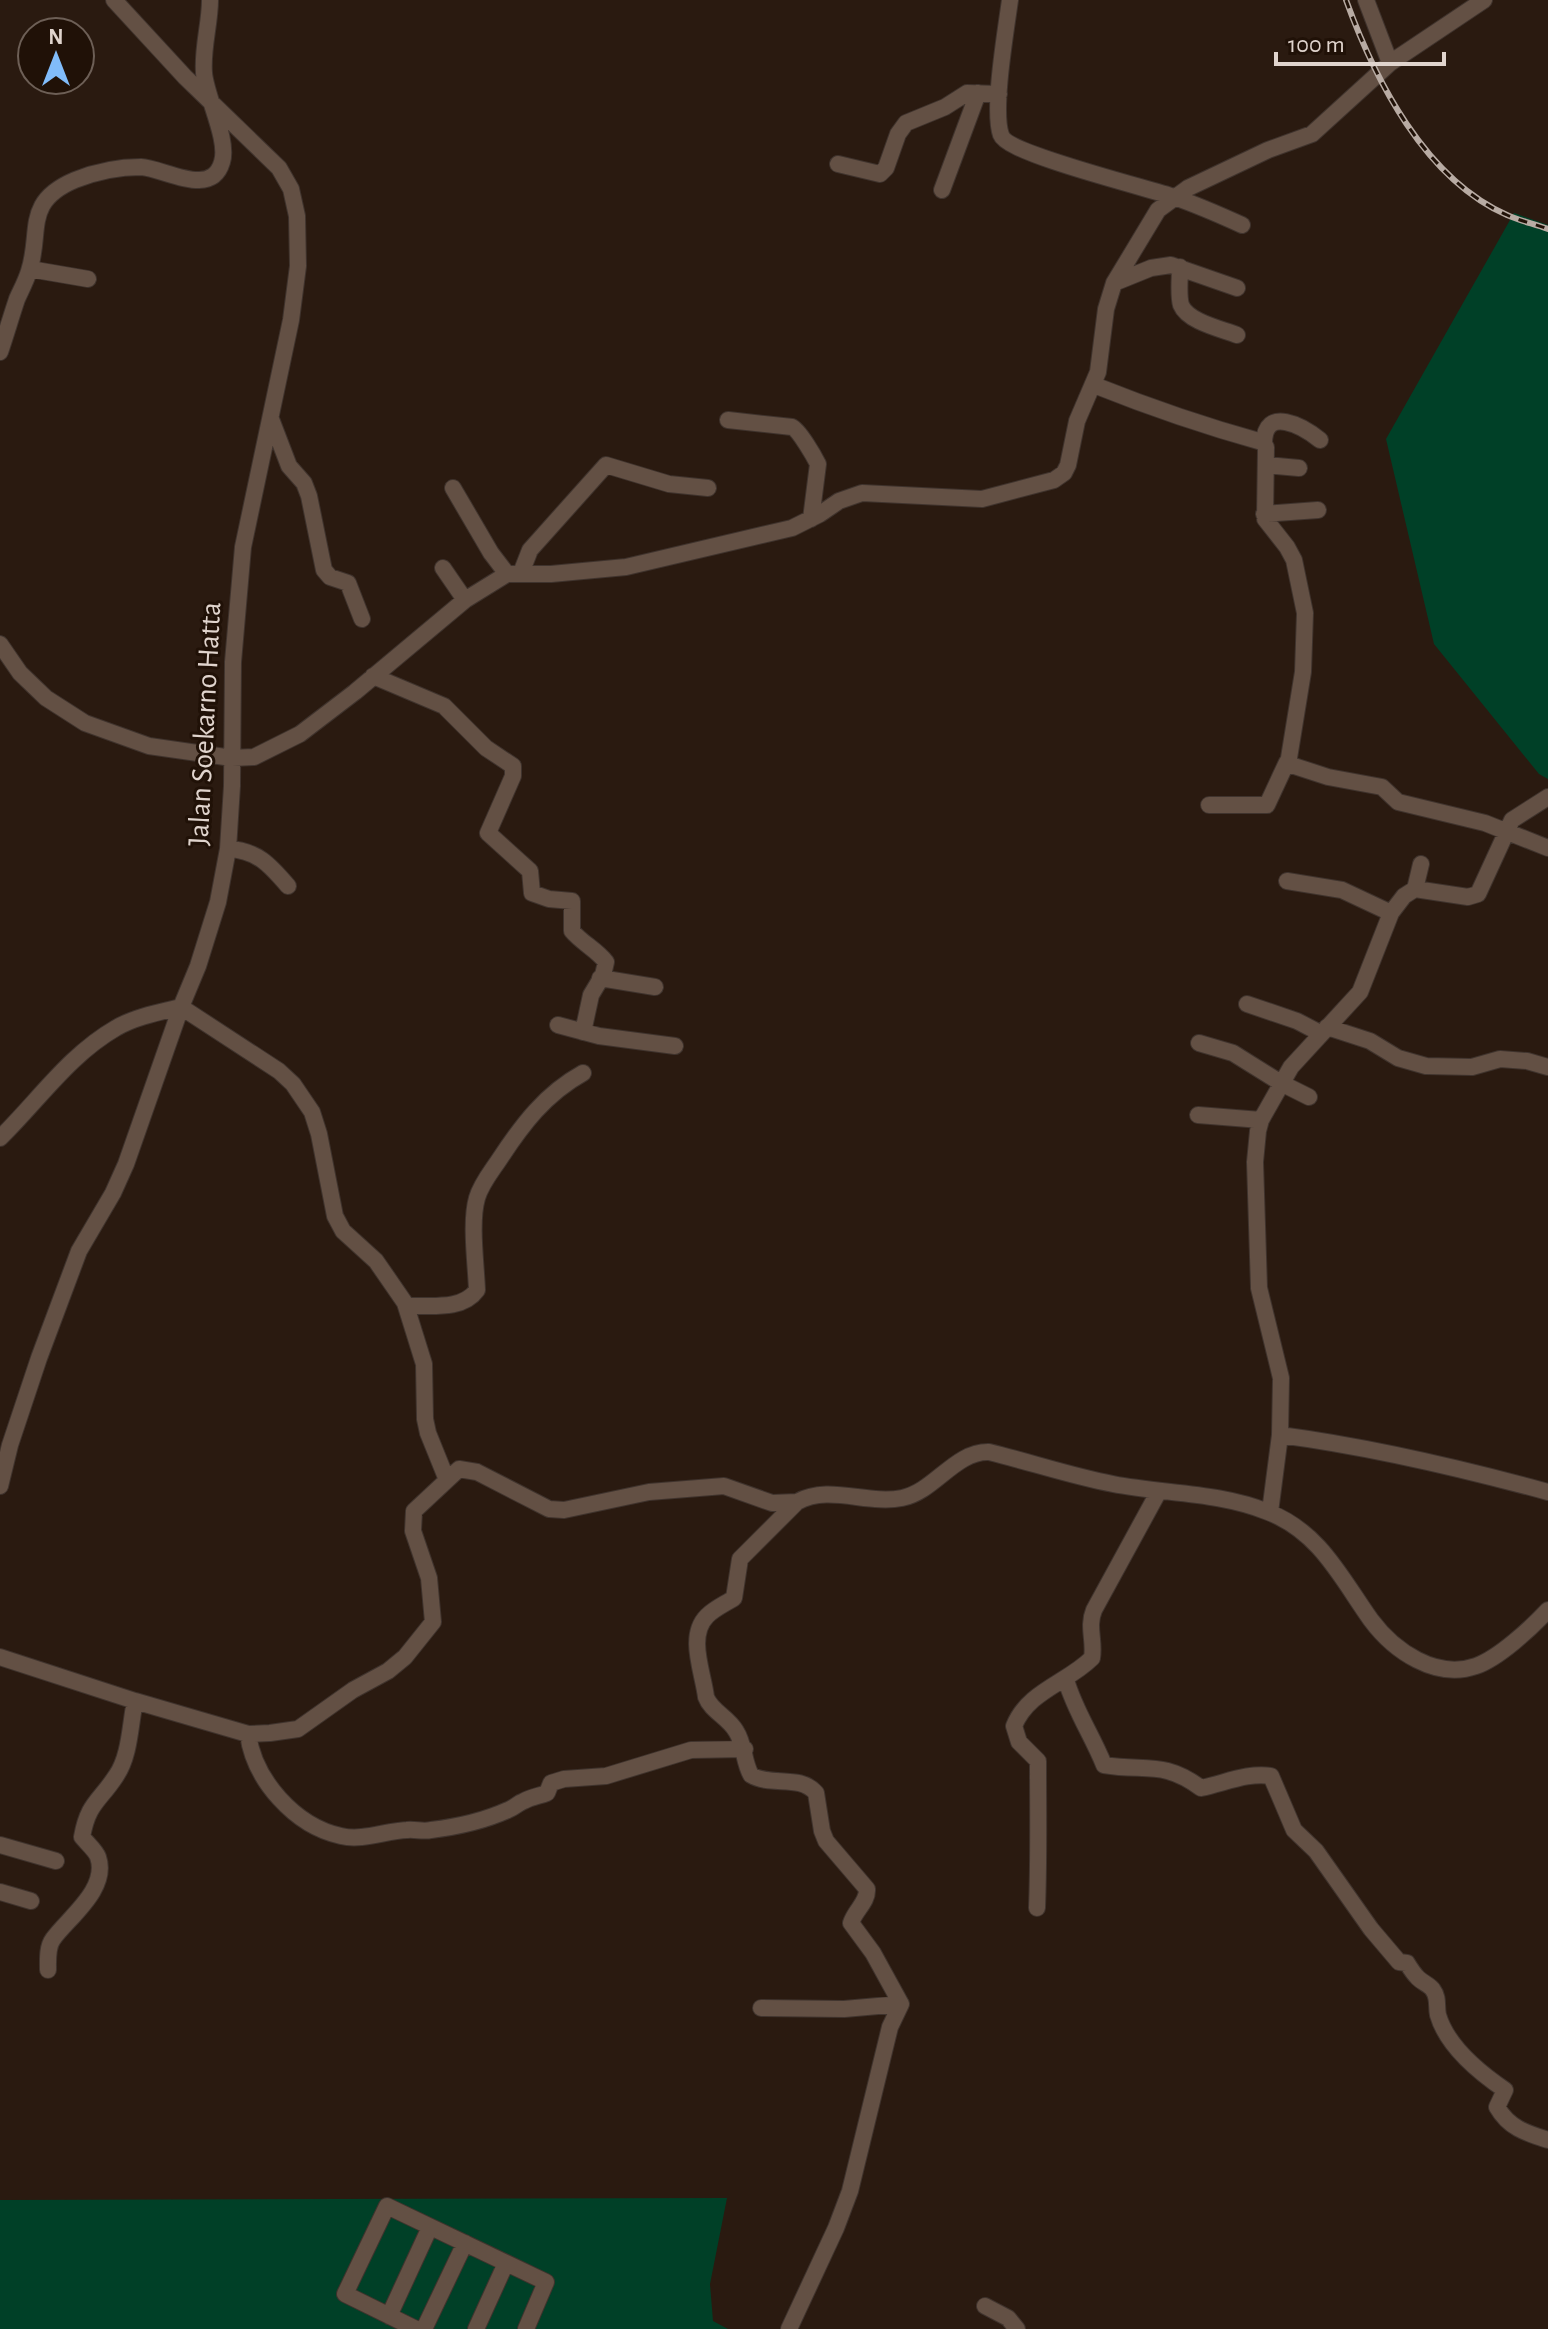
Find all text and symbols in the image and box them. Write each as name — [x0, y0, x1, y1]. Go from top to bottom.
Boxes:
north arrow — [16, 16, 96, 96]
scale bar — [1276, 16, 1444, 66]
text: N — [48, 26, 64, 48]
text: 100 m — [1288, 33, 1345, 57]
street label: Jalan Soekarno Hatta — [184, 601, 226, 847]

